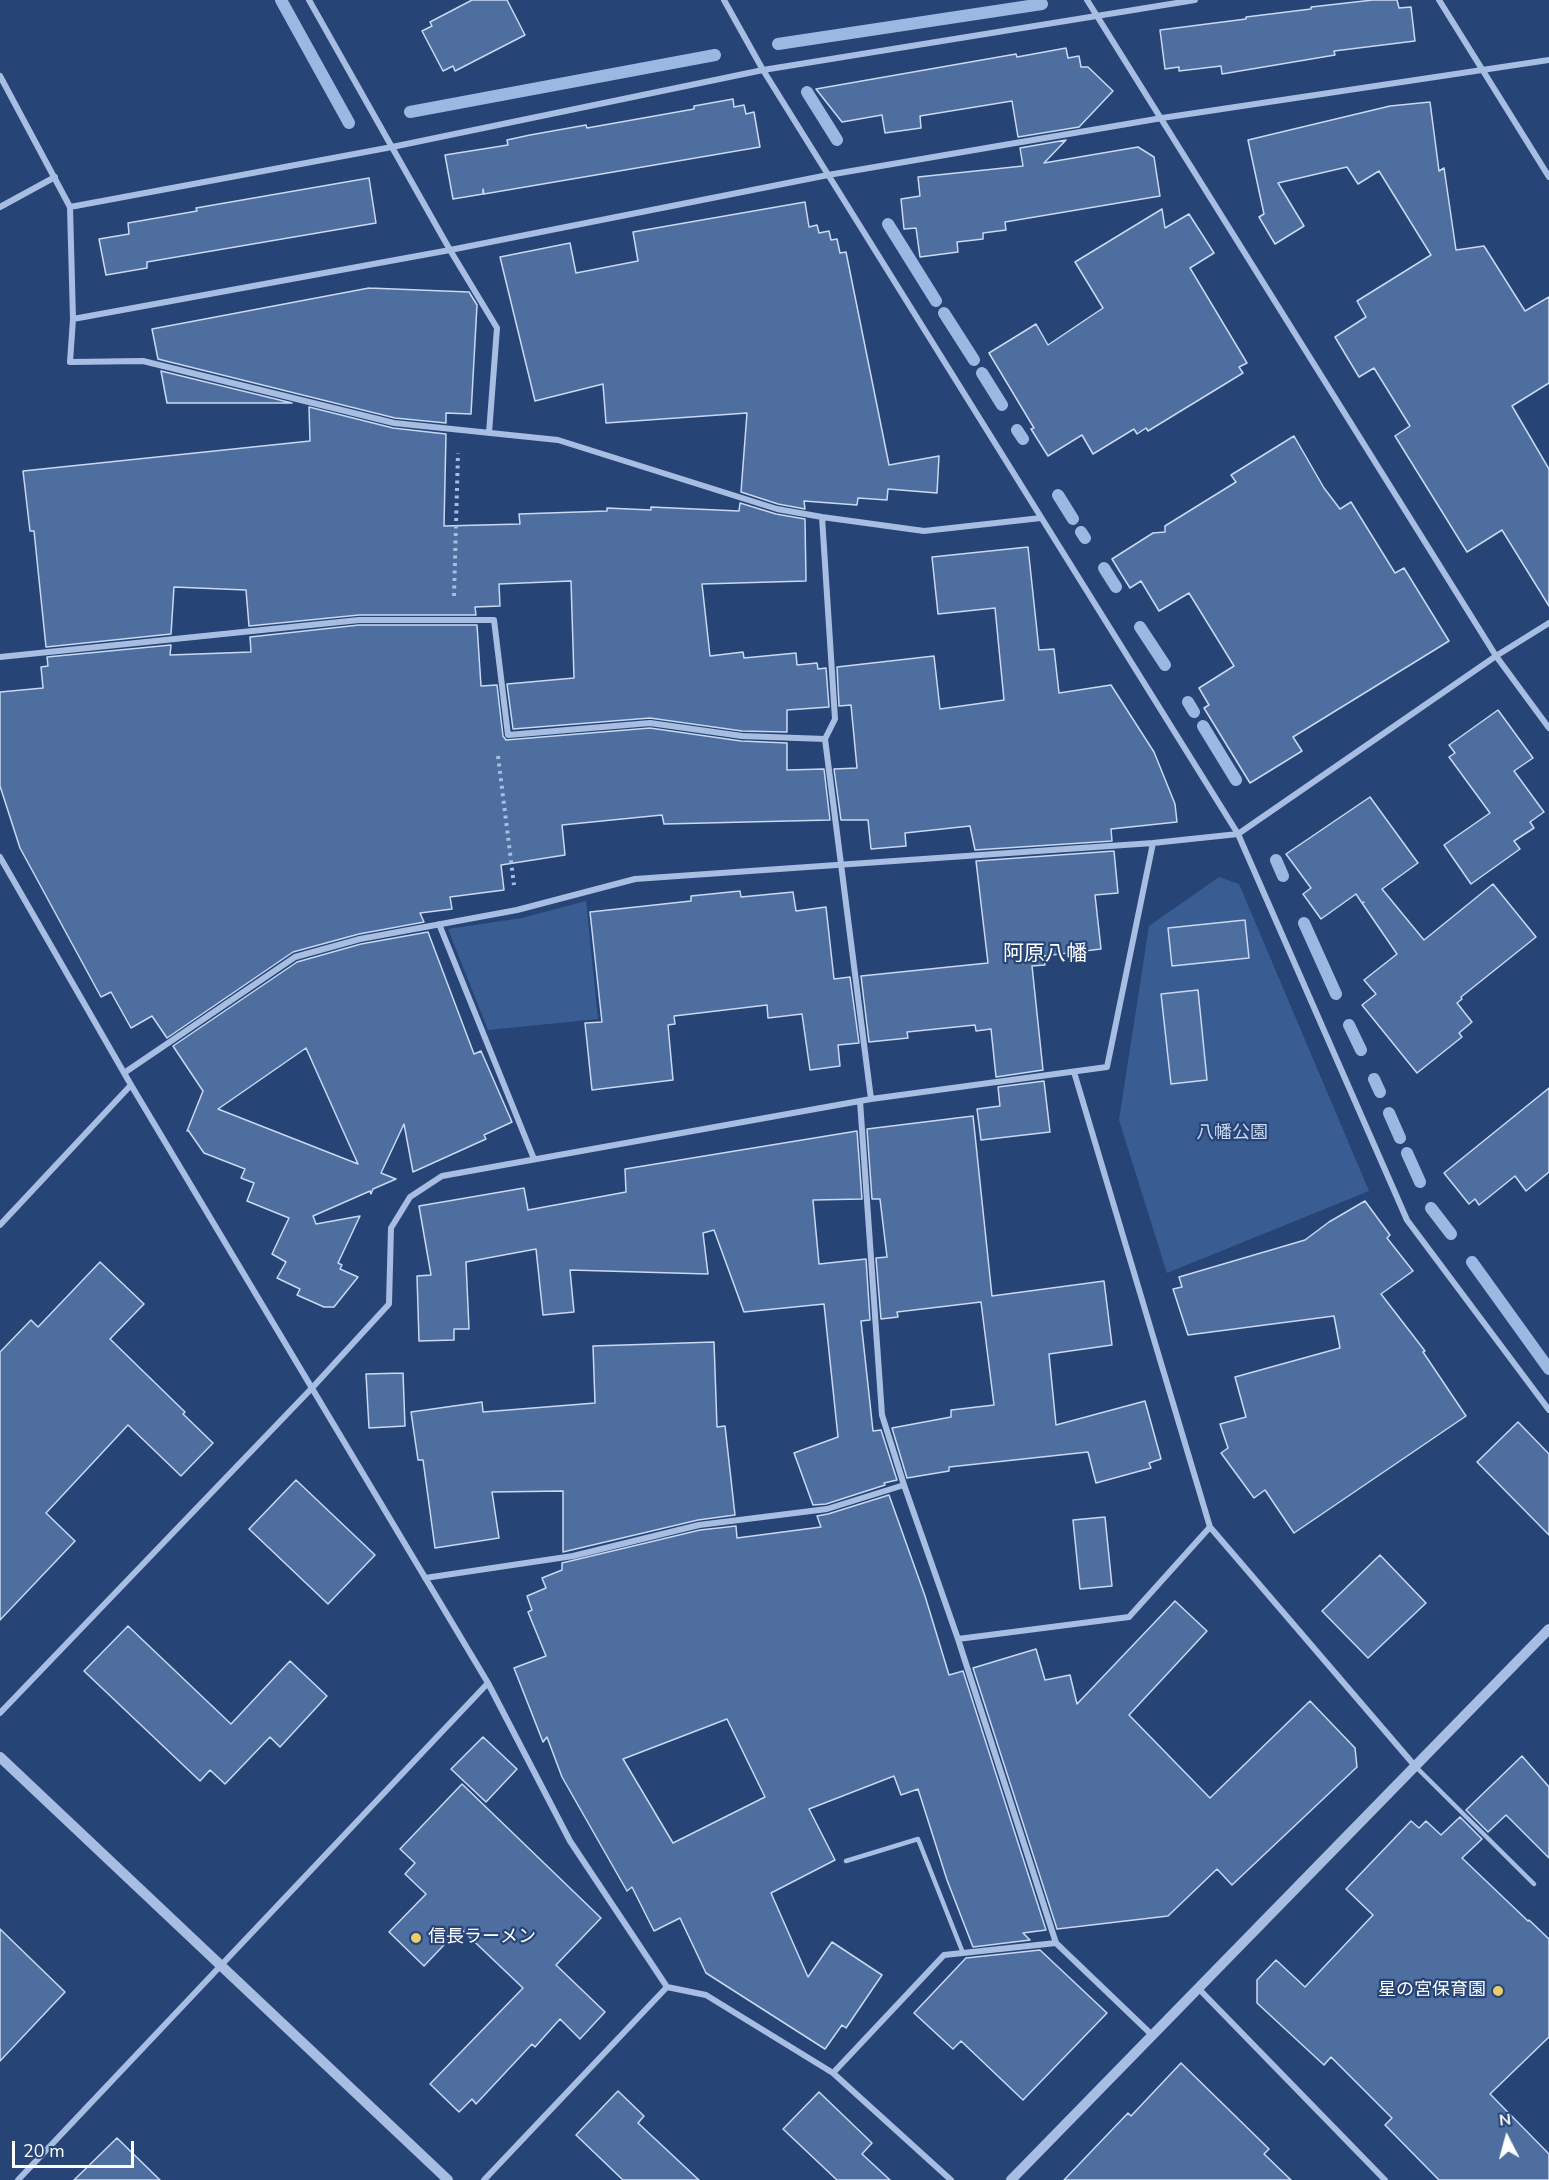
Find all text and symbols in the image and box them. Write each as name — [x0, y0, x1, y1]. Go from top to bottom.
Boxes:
district label: 阿原八幡 — [1003, 942, 1087, 968]
park label: 八幡公園 — [1196, 1123, 1268, 1145]
place label: 信長ラーメン — [428, 1927, 536, 1949]
marker: 信長ラーメン — [409, 1931, 423, 1945]
place label: 星の宮保育園 — [1378, 1980, 1486, 2002]
marker: 星の宮保育園 — [1491, 1984, 1505, 1998]
north arrow — [1477, 2108, 1537, 2168]
text: N — [1498, 2109, 1512, 2132]
scale bar — [15, 2129, 136, 2167]
text: 20 m — [23, 2139, 65, 2163]

